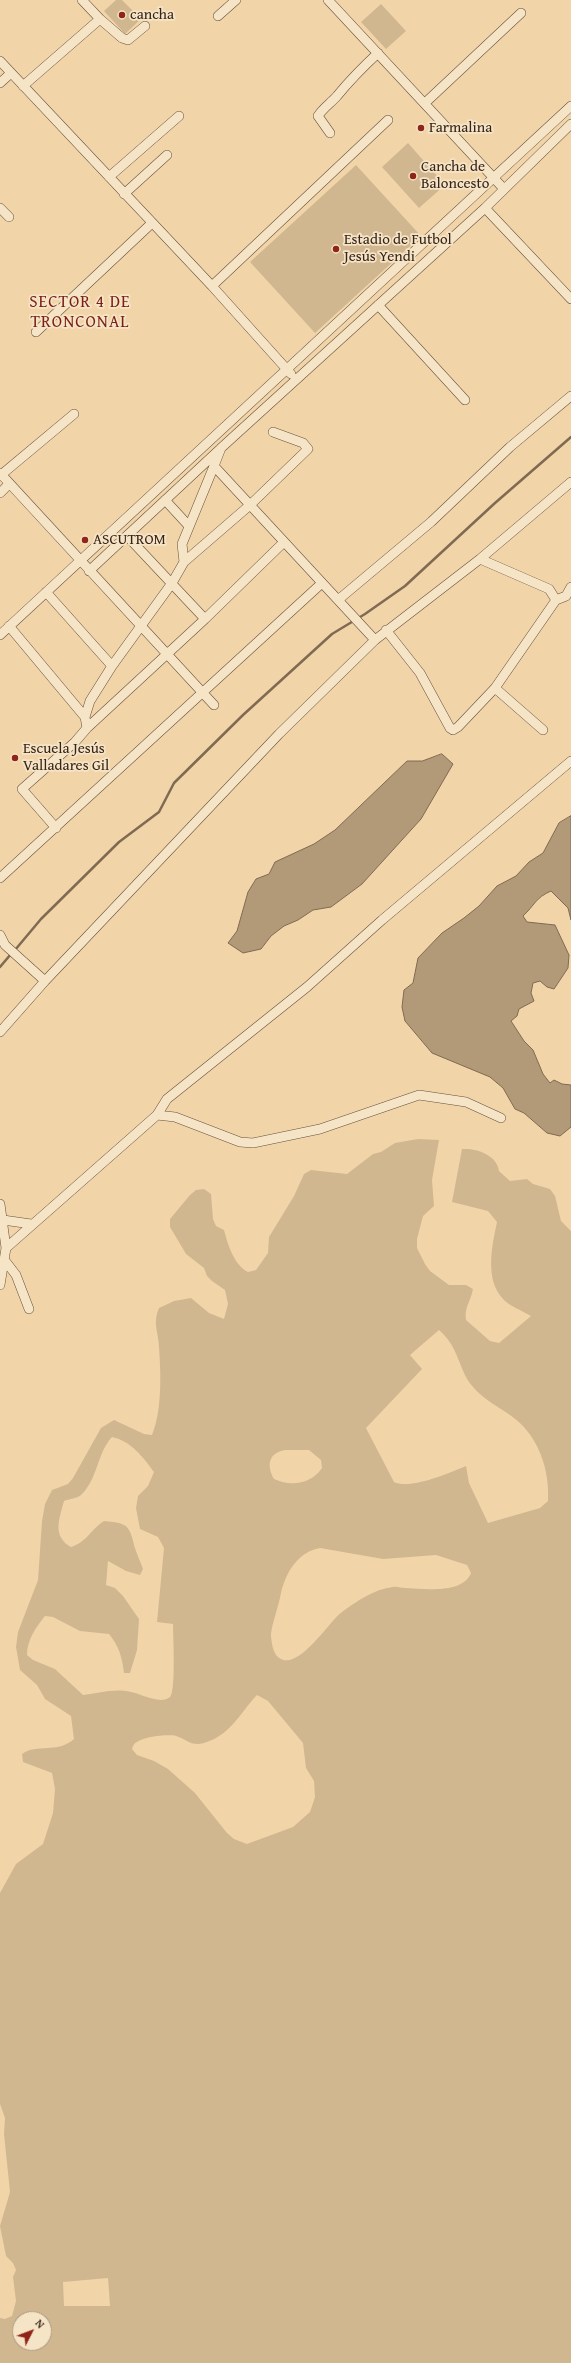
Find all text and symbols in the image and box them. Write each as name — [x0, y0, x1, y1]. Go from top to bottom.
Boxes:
place label: cancha — [130, 6, 174, 24]
marker: cancha — [117, 10, 127, 20]
place label: Farmalina — [429, 119, 492, 137]
marker: Farmalina — [416, 123, 426, 133]
place label: Cancha de Baloncesto — [421, 158, 489, 193]
marker: Cancha de Baloncesto — [408, 171, 418, 181]
place label: Estadio de Futbol Jesús Yendi — [344, 231, 452, 266]
marker: Estadio de Futbol Jesús Yendi — [331, 244, 341, 254]
district label: SECTOR 4 DE TRONCONAL — [29, 293, 131, 333]
place label: ASCUTROM — [93, 531, 166, 549]
marker: ASCUTROM — [80, 535, 90, 545]
place label: Escuela Jesús Valladares Gil — [23, 740, 109, 775]
marker: Escuela Jesús Valladares Gil — [10, 753, 20, 763]
north arrow — [12, 2311, 52, 2351]
text: N — [32, 2316, 49, 2332]

